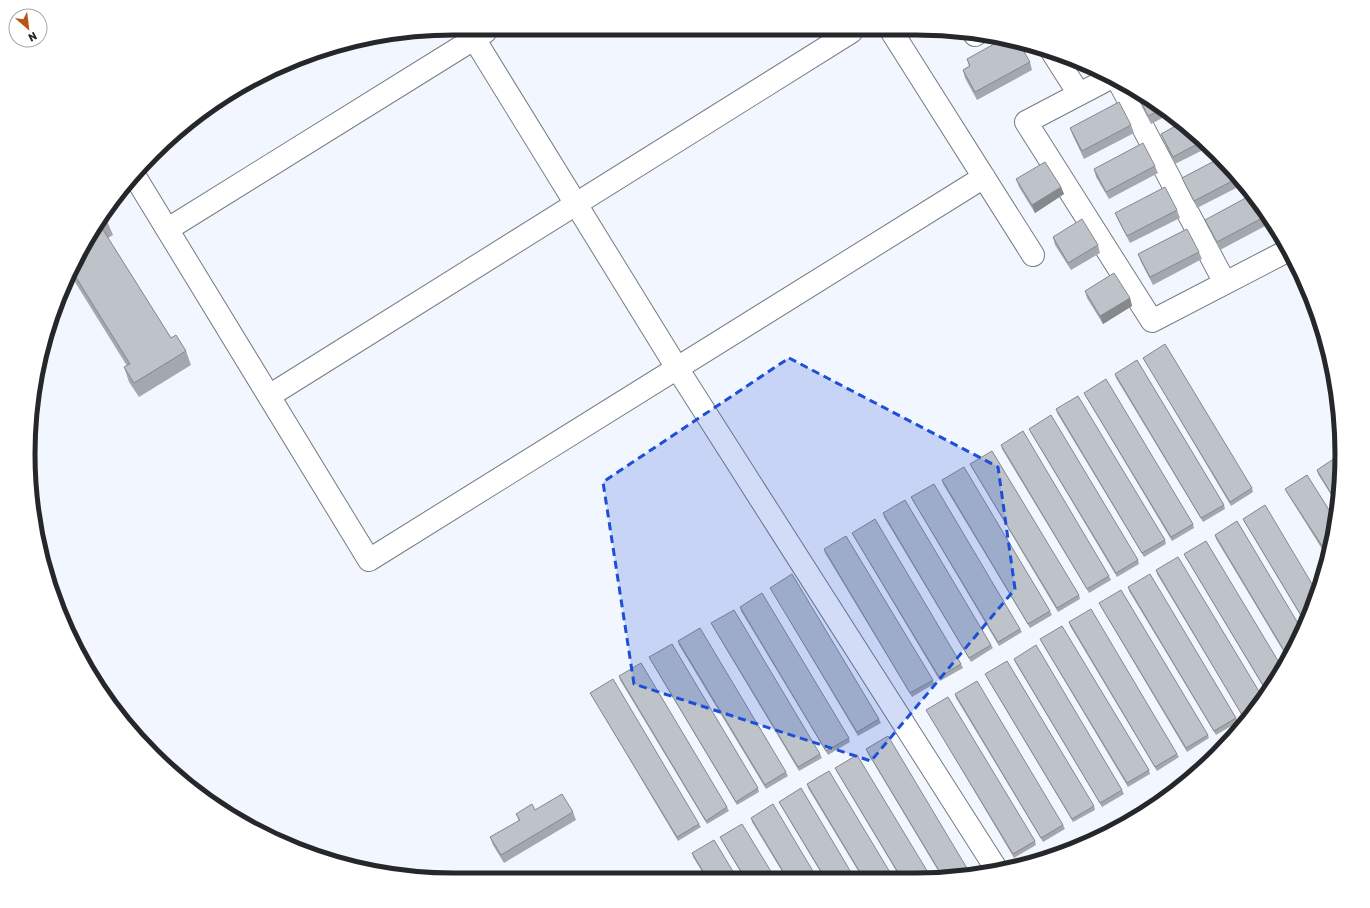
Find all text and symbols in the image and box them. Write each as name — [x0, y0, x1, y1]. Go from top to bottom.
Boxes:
north arrow — [8, 8, 48, 48]
text: N — [26, 29, 39, 44]

